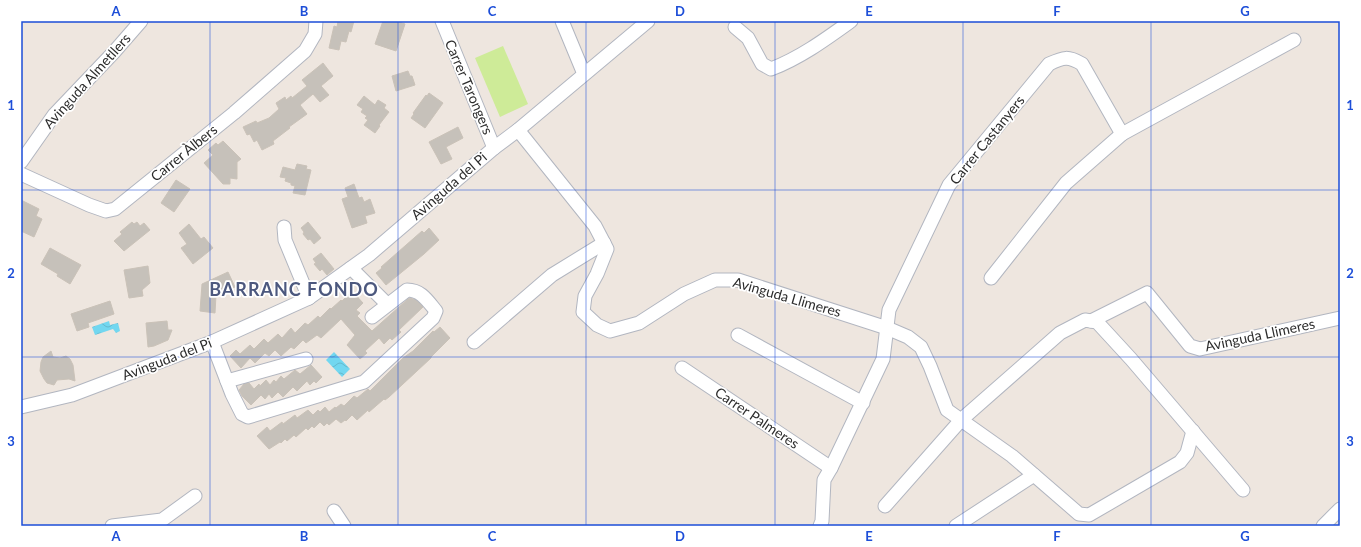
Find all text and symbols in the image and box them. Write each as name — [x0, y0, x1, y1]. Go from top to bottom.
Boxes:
text: A — [110, 3, 121, 19]
text: B — [300, 3, 309, 19]
text: C — [488, 3, 497, 19]
text: D — [675, 3, 685, 19]
text: E — [865, 3, 873, 19]
text: F — [1053, 3, 1061, 19]
text: G — [1240, 3, 1250, 19]
street label: Avinguda Almetllers — [39, 30, 134, 132]
street label: Carrer Tarongers — [442, 37, 497, 137]
street label: Carrer Castanyers — [946, 92, 1028, 188]
text: 1 — [7, 97, 15, 113]
text: 1 — [1346, 97, 1354, 113]
street label: Carrer Àlbers — [147, 121, 220, 185]
street label: Avinguda del Pi — [407, 148, 490, 223]
text: 2 — [7, 265, 15, 281]
text: 2 — [1346, 265, 1354, 281]
street label: Avinguda Llimeres — [731, 273, 843, 320]
district label: BARRANC FONDO — [209, 278, 379, 300]
street label: Avinguda Llimeres — [1203, 315, 1316, 354]
street label: Avinguda del Pi — [120, 334, 214, 383]
street label: Carrer Palmeres — [712, 383, 802, 452]
text: 3 — [7, 433, 15, 449]
text: 3 — [1346, 433, 1354, 449]
text: A — [110, 528, 121, 544]
text: B — [300, 528, 309, 544]
text: C — [488, 528, 497, 544]
text: D — [675, 528, 685, 544]
text: E — [865, 528, 873, 544]
text: F — [1053, 528, 1061, 544]
text: G — [1240, 528, 1250, 544]

